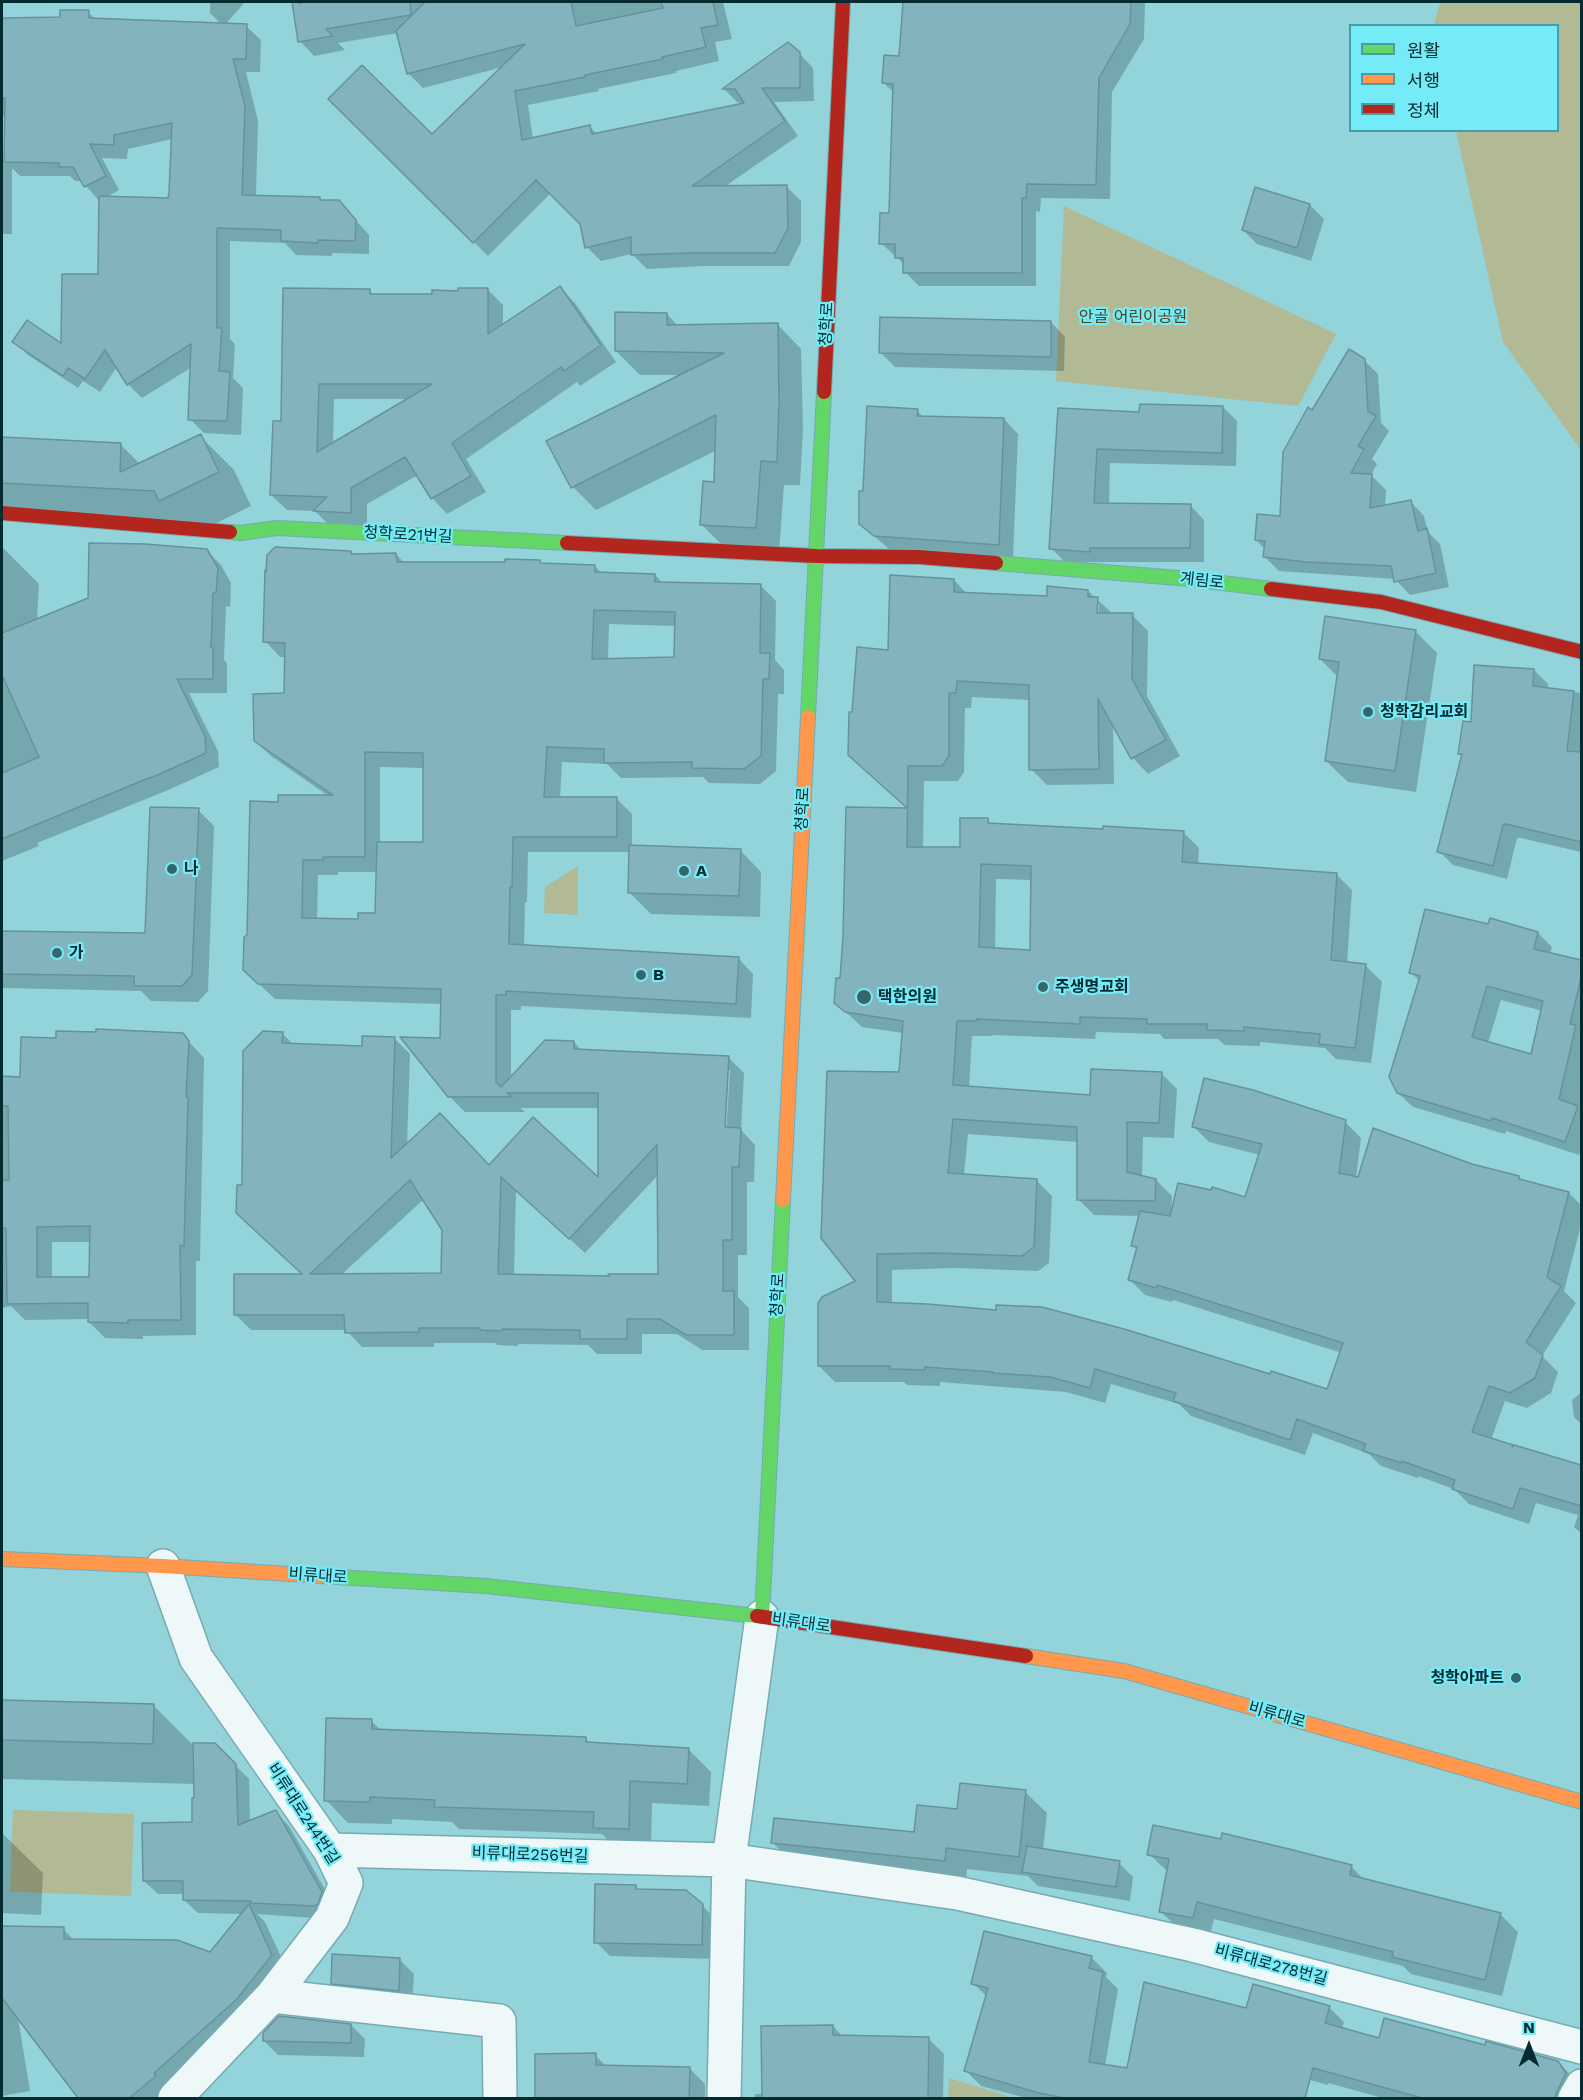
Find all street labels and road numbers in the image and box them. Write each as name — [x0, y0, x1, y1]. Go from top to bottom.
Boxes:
street label: 청학로 — [816, 301, 838, 347]
street label: 청학로21번길 — [363, 523, 453, 547]
street label: 계림로 — [1179, 569, 1225, 593]
street label: 청학로 — [792, 786, 814, 832]
street label: 청학로 — [767, 1272, 789, 1318]
street label: 비류대로 — [288, 1564, 348, 1588]
street label: 비류대로 — [771, 1609, 831, 1637]
street label: 비류대로 — [1246, 1698, 1308, 1732]
street label: 비류대로244번길 — [263, 1760, 343, 1868]
street label: 비류대로256번길 — [471, 1843, 589, 1867]
street label: 비류대로278번길 — [1213, 1941, 1329, 1989]

